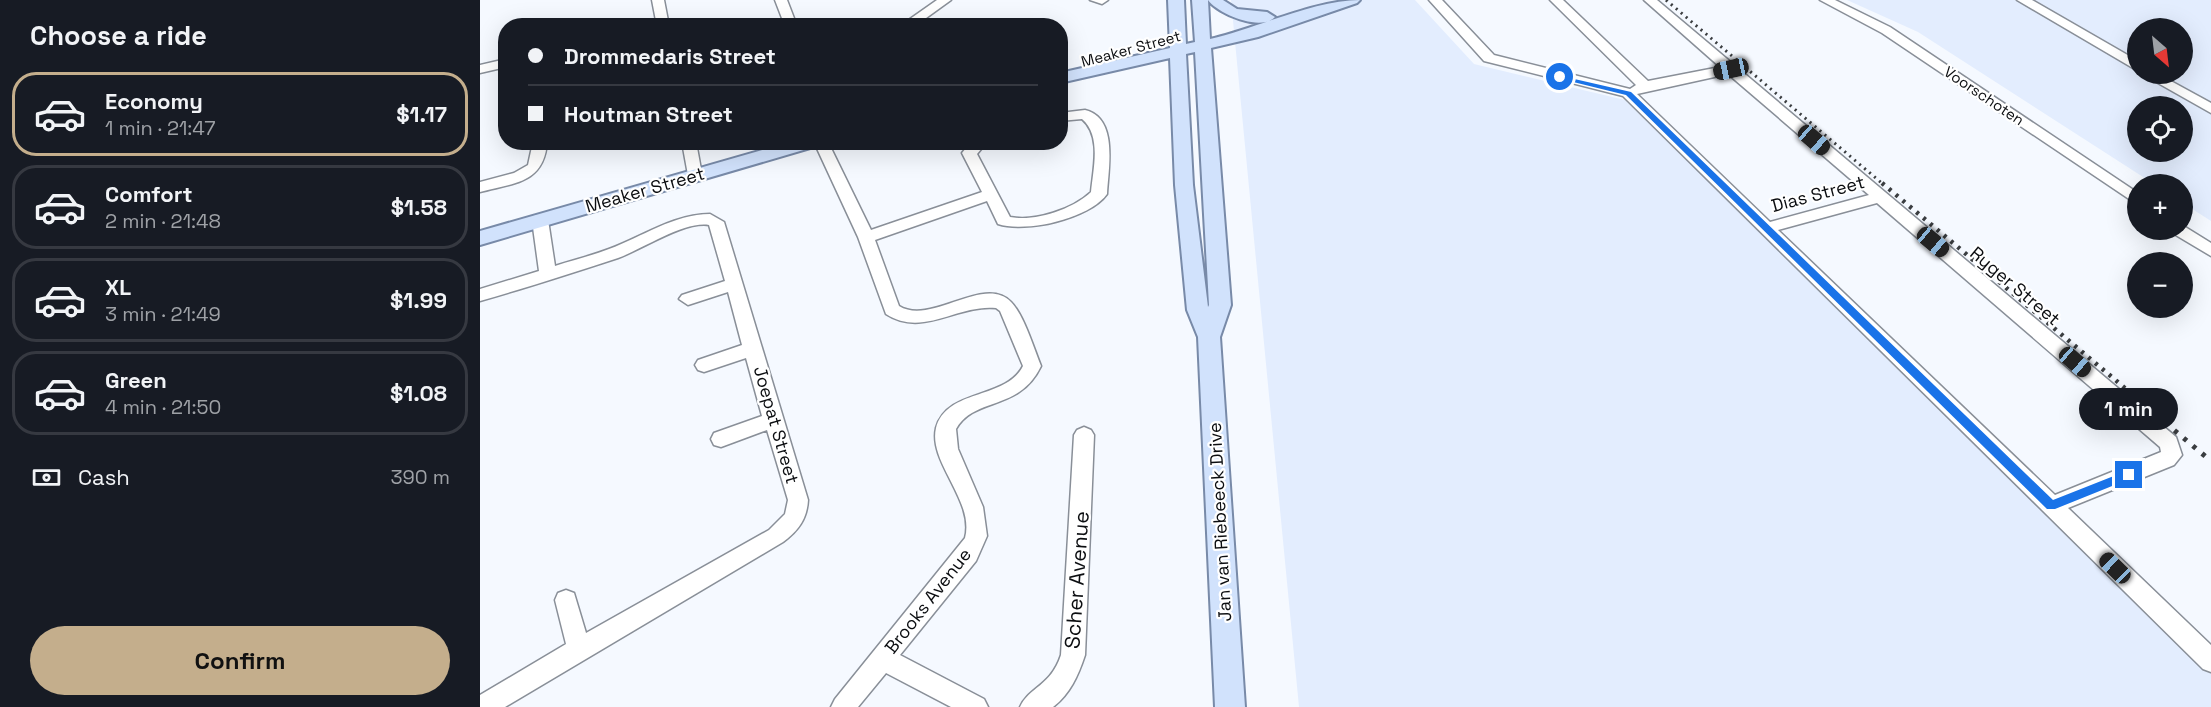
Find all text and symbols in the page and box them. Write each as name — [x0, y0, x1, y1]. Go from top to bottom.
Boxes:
text: Choose a ride — [30, 18, 207, 53]
north arrow — [2127, 18, 2193, 84]
map controls — [2127, 18, 2193, 318]
street label: Meaker Street — [1079, 26, 1183, 71]
text: Drommedaris Street — [564, 42, 776, 70]
car — [1712, 56, 1750, 82]
street label: Voorschoten — [1941, 62, 2028, 129]
route start — [1546, 63, 1573, 90]
icon: car — [33, 87, 87, 141]
text: Economy — [105, 87, 203, 115]
button: locate — [2127, 96, 2193, 162]
text: $1.17 — [396, 100, 447, 128]
text: Houtman Street — [564, 100, 733, 128]
text: 1 min · 21:47 — [105, 115, 216, 141]
car — [1795, 121, 1833, 159]
street label: Meaker Street — [583, 162, 707, 218]
street label: Dias Street — [1769, 170, 1867, 217]
button: + — [2127, 174, 2193, 240]
icon: car — [33, 180, 87, 234]
text: Comfort — [105, 180, 193, 208]
text: $1.58 — [391, 193, 447, 221]
text: 2 min · 21:48 — [105, 208, 221, 234]
car — [1913, 224, 1953, 260]
street label: Ryger Street — [1965, 241, 2065, 330]
button: − — [2127, 252, 2193, 318]
icon: car — [33, 273, 87, 327]
text: XL — [105, 273, 131, 301]
text: $1.99 — [390, 286, 447, 314]
text: 3 min · 21:49 — [105, 301, 221, 327]
car — [2056, 343, 2094, 381]
street label: Joepat Street — [749, 363, 804, 486]
icon: car — [33, 366, 87, 420]
text: Green — [105, 366, 167, 394]
text: $1.08 — [390, 379, 447, 407]
callout: 1 min — [2080, 388, 2178, 430]
text: 4 min · 21:50 — [105, 394, 221, 420]
text: 1 min — [2104, 396, 2153, 422]
street label: Jan van Riebeeck Drive — [1203, 422, 1236, 622]
icon: cash — [30, 461, 63, 494]
route end — [2115, 461, 2142, 488]
text: Cash — [78, 463, 130, 491]
text: 390 m — [391, 464, 450, 490]
street label: Scher Avenue — [1058, 510, 1095, 650]
street label: Brooks Avenue — [879, 543, 976, 658]
car — [2096, 549, 2134, 587]
button: Confirm — [30, 626, 450, 695]

